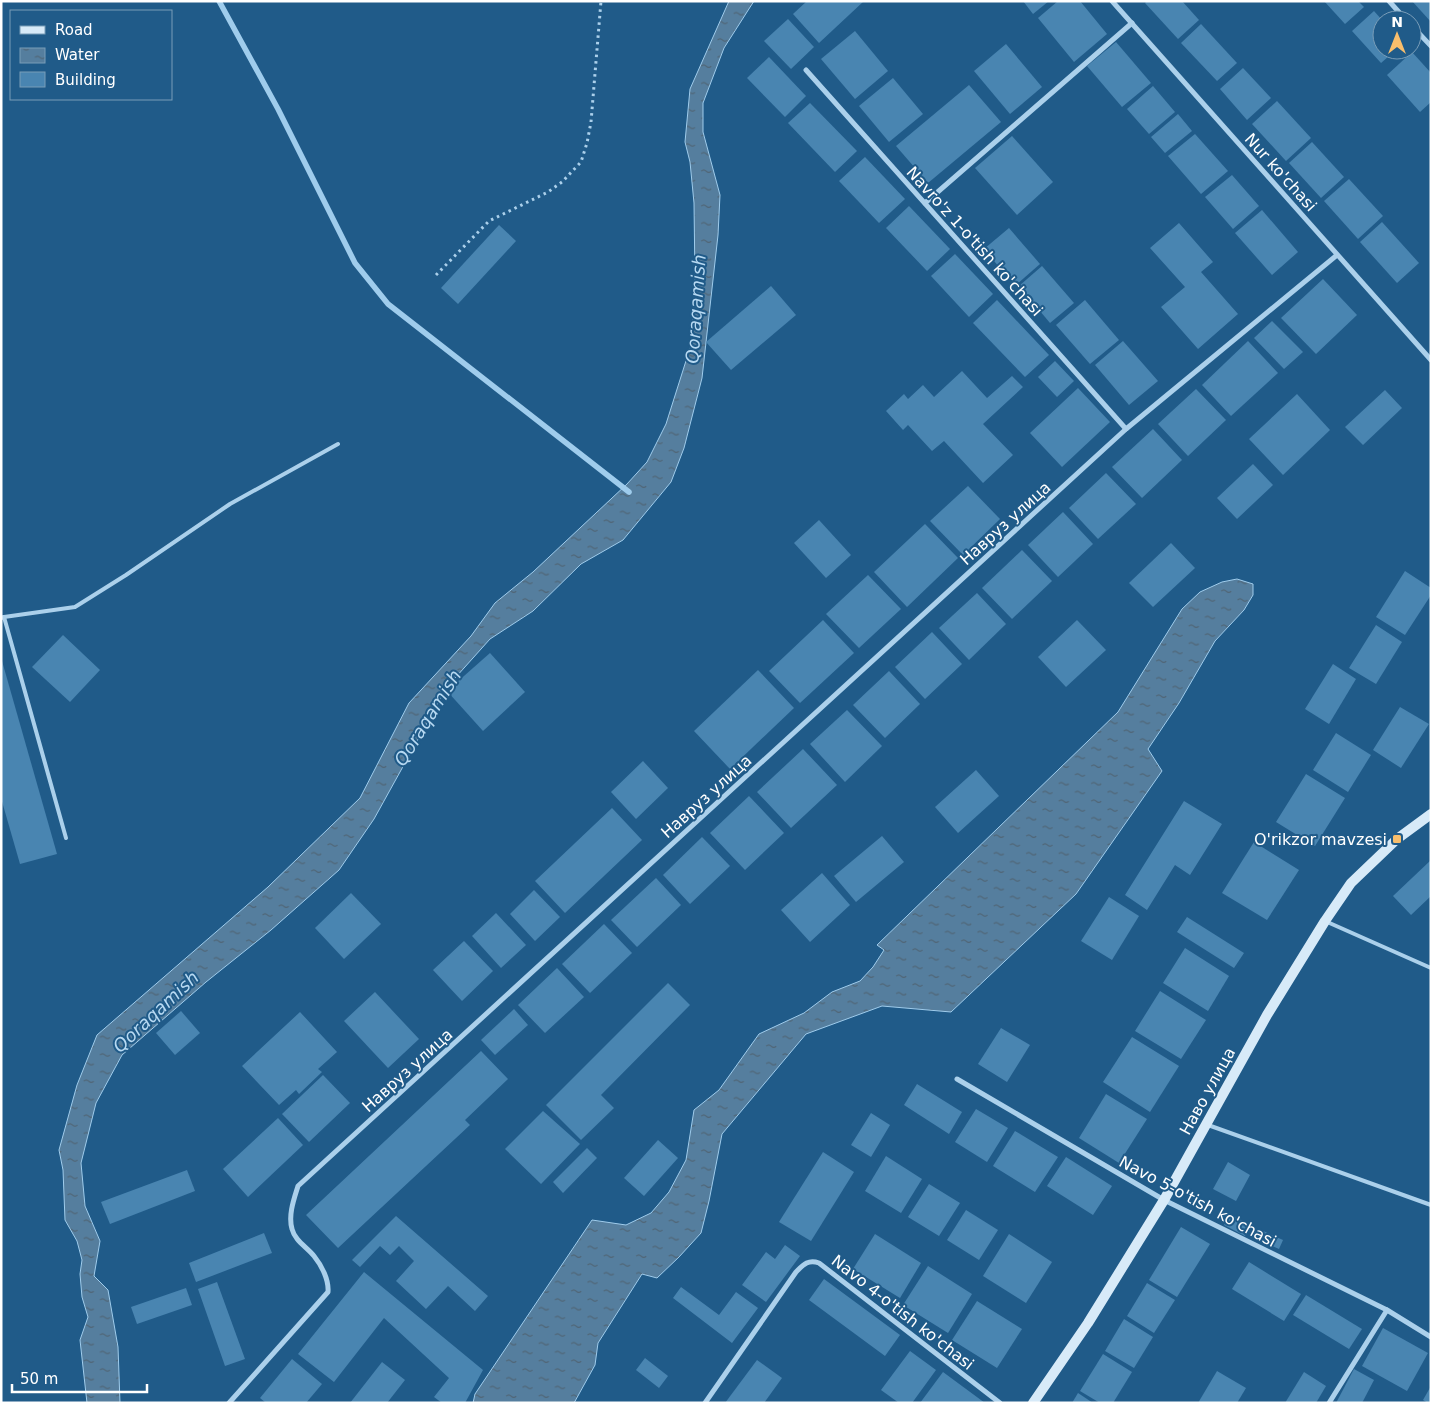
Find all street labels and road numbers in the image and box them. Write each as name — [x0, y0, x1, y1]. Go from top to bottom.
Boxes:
street label: Nur ko'chasi — [1241, 129, 1321, 215]
street label: Navro'z 1-o'tish ko'chasi — [903, 163, 1047, 320]
street label: Навруз улица — [956, 478, 1055, 569]
street label: Навруз улица — [657, 751, 756, 842]
street label: Навруз улица — [358, 1025, 457, 1116]
street label: Наво улица — [1176, 1044, 1239, 1138]
street label: Navo 5-o'tish ko'chasi — [1116, 1152, 1280, 1251]
street label: Navo 4-o'tish ko'chasi — [828, 1251, 978, 1374]

